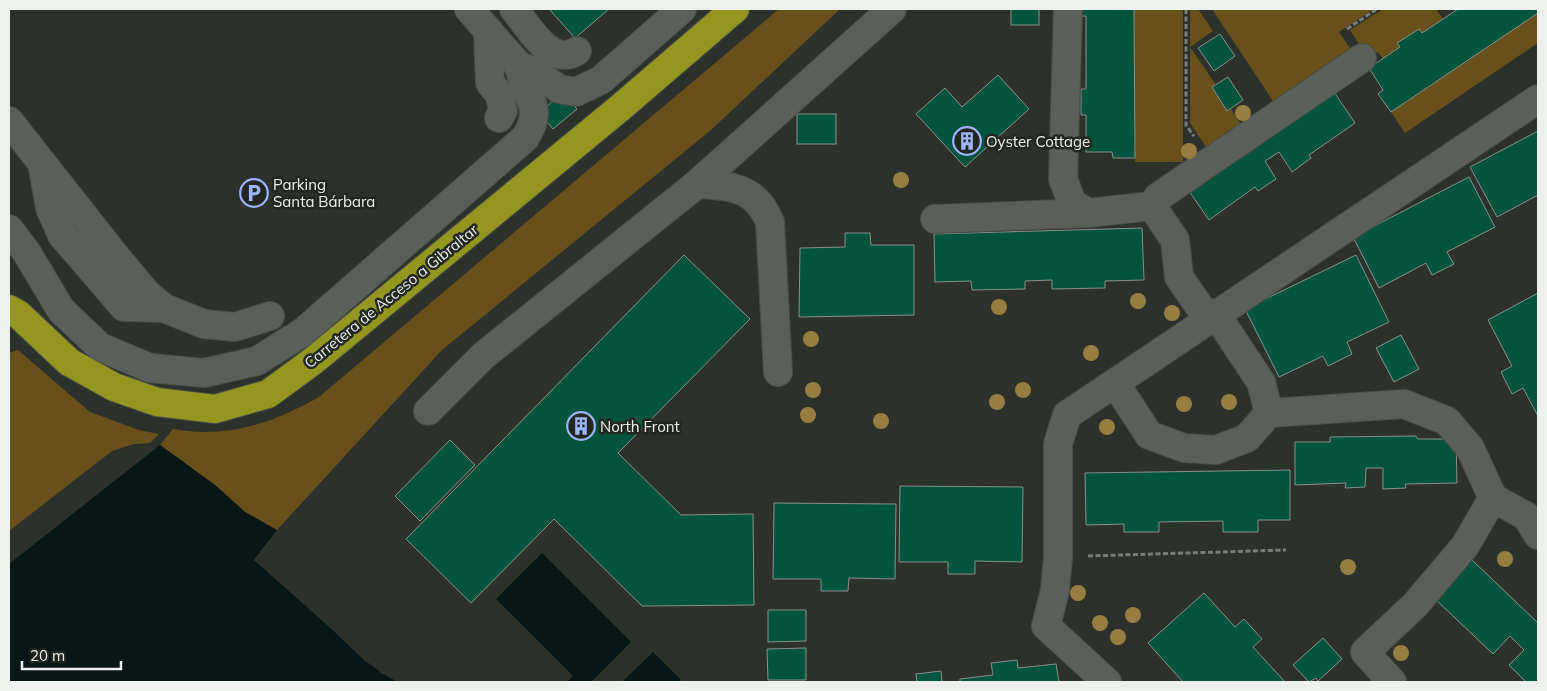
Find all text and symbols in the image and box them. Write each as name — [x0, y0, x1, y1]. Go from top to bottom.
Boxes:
building icon: Oyster Cottage — [952, 126, 982, 156]
place label: Oyster Cottage — [986, 132, 1090, 151]
place label: Parking Santa Bárbara — [273, 175, 375, 211]
parking icon: Parking Santa Bárbara — [239, 178, 269, 208]
street label: Carretera de Acceso a Gibraltar — [300, 220, 482, 372]
building icon: North Front — [566, 411, 596, 441]
place label: North Front — [600, 417, 680, 436]
scale bar — [22, 638, 121, 670]
text: 20 m — [30, 646, 65, 665]

